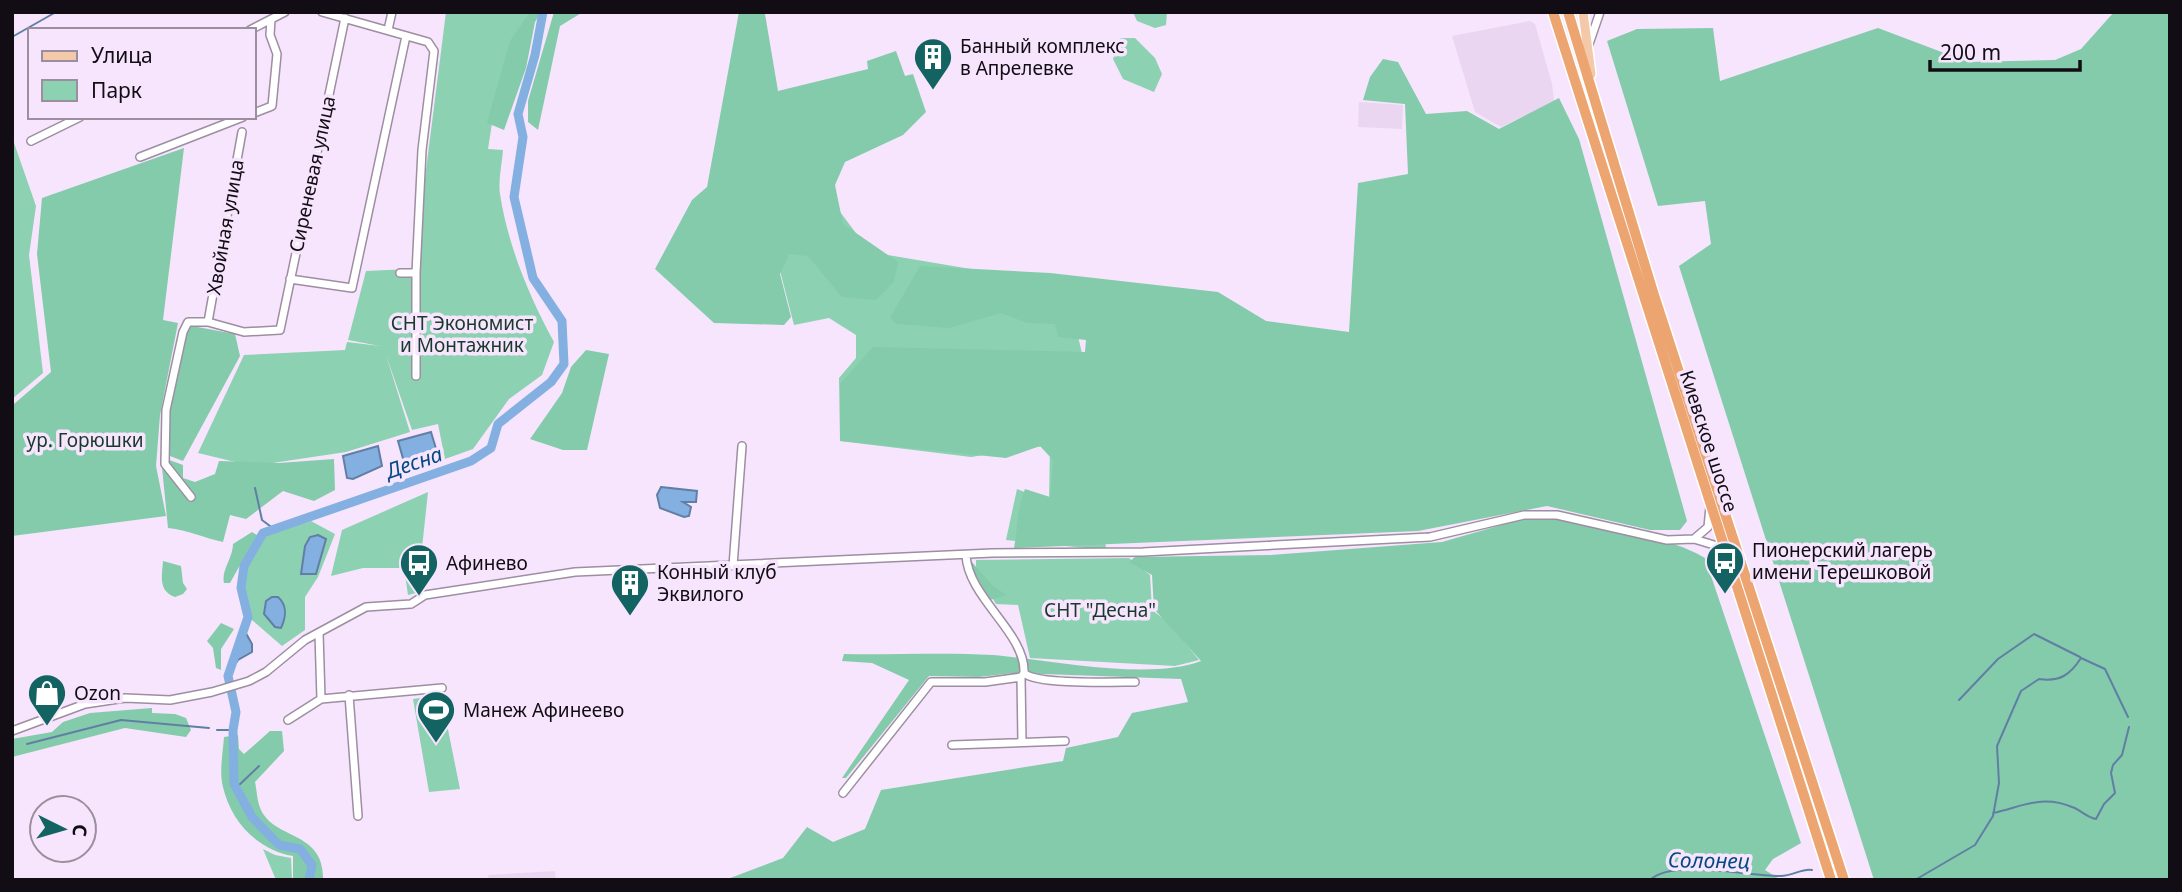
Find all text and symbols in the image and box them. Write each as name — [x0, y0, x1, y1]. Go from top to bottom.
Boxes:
legend — [28, 28, 256, 119]
scale bar — [1930, 28, 2080, 72]
place label: Банный комплекс в Апрелевке — [960, 33, 1125, 81]
building icon: Банный комплекс в Апрелевке — [912, 36, 954, 91]
text: 200 m — [1940, 38, 2001, 66]
text: Улица — [91, 41, 153, 69]
text: Парк — [91, 76, 142, 104]
street label: Сиреневая улица — [283, 93, 341, 255]
street label: Хвойная улица — [200, 157, 250, 297]
park label: СНТ Экономист и Монтажник — [391, 310, 533, 358]
street label: Киевское шоссе — [1674, 367, 1744, 515]
park label: ур. Горюшки — [26, 427, 144, 453]
water label: Десна — [380, 439, 446, 485]
place label: Пионерский лагерь имени Терешковой — [1752, 537, 1933, 585]
bus stop icon: Пионерский лагерь имени Терешковой — [1704, 540, 1746, 595]
bus stop icon: Афинево — [398, 542, 440, 597]
place label: Афинево — [446, 550, 528, 576]
place label: Конный клуб Эквилого — [657, 559, 777, 607]
building icon: Конный клуб Эквилого — [609, 562, 651, 617]
park label: СНТ "Десна" — [1044, 597, 1156, 623]
shop icon: Ozon — [26, 672, 68, 727]
place label: Ozon — [74, 680, 121, 706]
sports icon: Манеж Афинеево — [415, 689, 457, 744]
place label: Манеж Афинеево — [463, 697, 624, 723]
north arrow — [28, 794, 98, 864]
text: С — [66, 823, 93, 838]
water label: Солонец — [1668, 845, 1750, 875]

